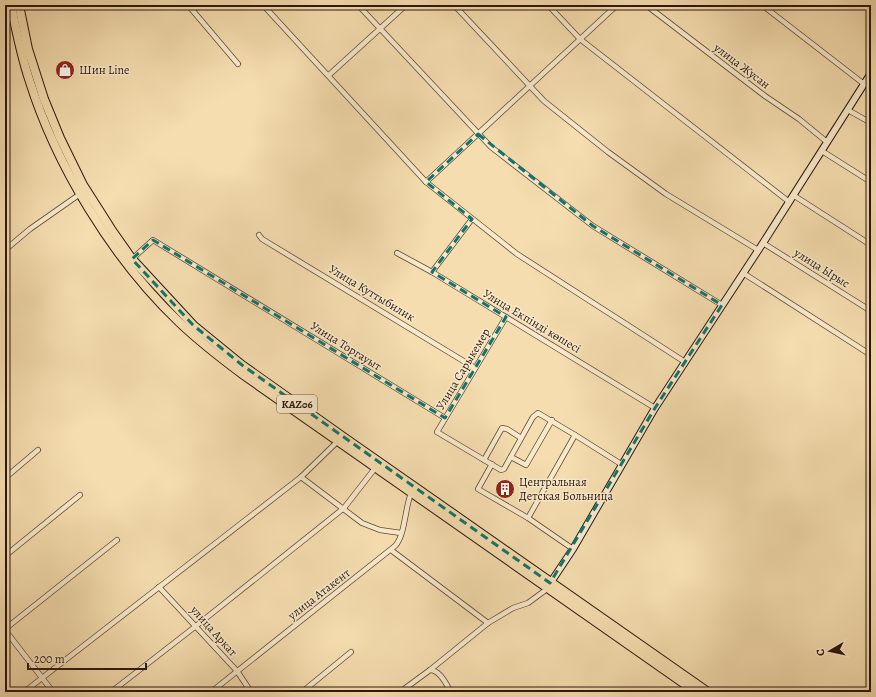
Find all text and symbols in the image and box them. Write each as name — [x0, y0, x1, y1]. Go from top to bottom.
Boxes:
street label: улица Жусан — [710, 39, 773, 92]
shop icon: Шин Line — [54, 59, 76, 81]
place label: Шин Line — [79, 62, 129, 78]
street label: улица Ырыс — [790, 244, 853, 291]
street label: Улица Куттыбилик — [326, 261, 418, 325]
street label: Улица Екпінді көшесі — [480, 285, 584, 357]
street label: Улица Торгауыт — [307, 318, 385, 375]
street label: Улица Сарыкемер — [432, 325, 494, 413]
road number: KАZ06 — [277, 395, 317, 413]
place label: Центральная Детская Больница — [519, 474, 613, 504]
building icon: Центральная Детская Больница — [494, 478, 516, 500]
street label: улица Атакент — [284, 564, 354, 624]
street label: улица Аркат — [186, 602, 241, 660]
north arrow — [810, 631, 850, 671]
scale bar — [28, 645, 146, 671]
text: С — [813, 648, 829, 657]
text: 200 m — [34, 651, 65, 667]

